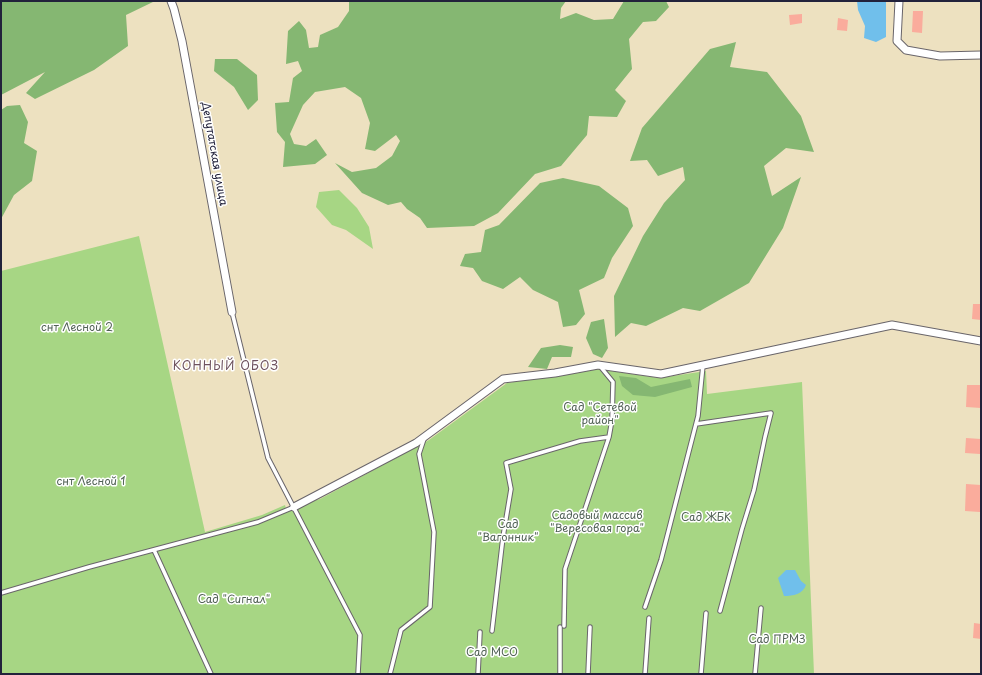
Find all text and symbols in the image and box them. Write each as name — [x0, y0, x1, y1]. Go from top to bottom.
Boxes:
street label: Депутатская улица — [198, 101, 230, 207]
park label: снт Лесной 2 — [41, 321, 113, 335]
district label: КОННЫЙ ОБОЗ — [173, 360, 279, 374]
park label: Сад "Сетевой район" — [563, 401, 637, 427]
park label: снт Лесной 1 — [56, 475, 126, 489]
park label: Садовый массив "Вересовая гора" — [550, 509, 644, 535]
park label: Сад ЖБК — [681, 511, 731, 525]
park label: Сад "Вагонник" — [477, 518, 539, 544]
park label: Сад "Сигнал" — [198, 593, 270, 607]
park label: Сад ПРМЗ — [748, 633, 806, 647]
park label: Сад МСО — [466, 646, 518, 660]

